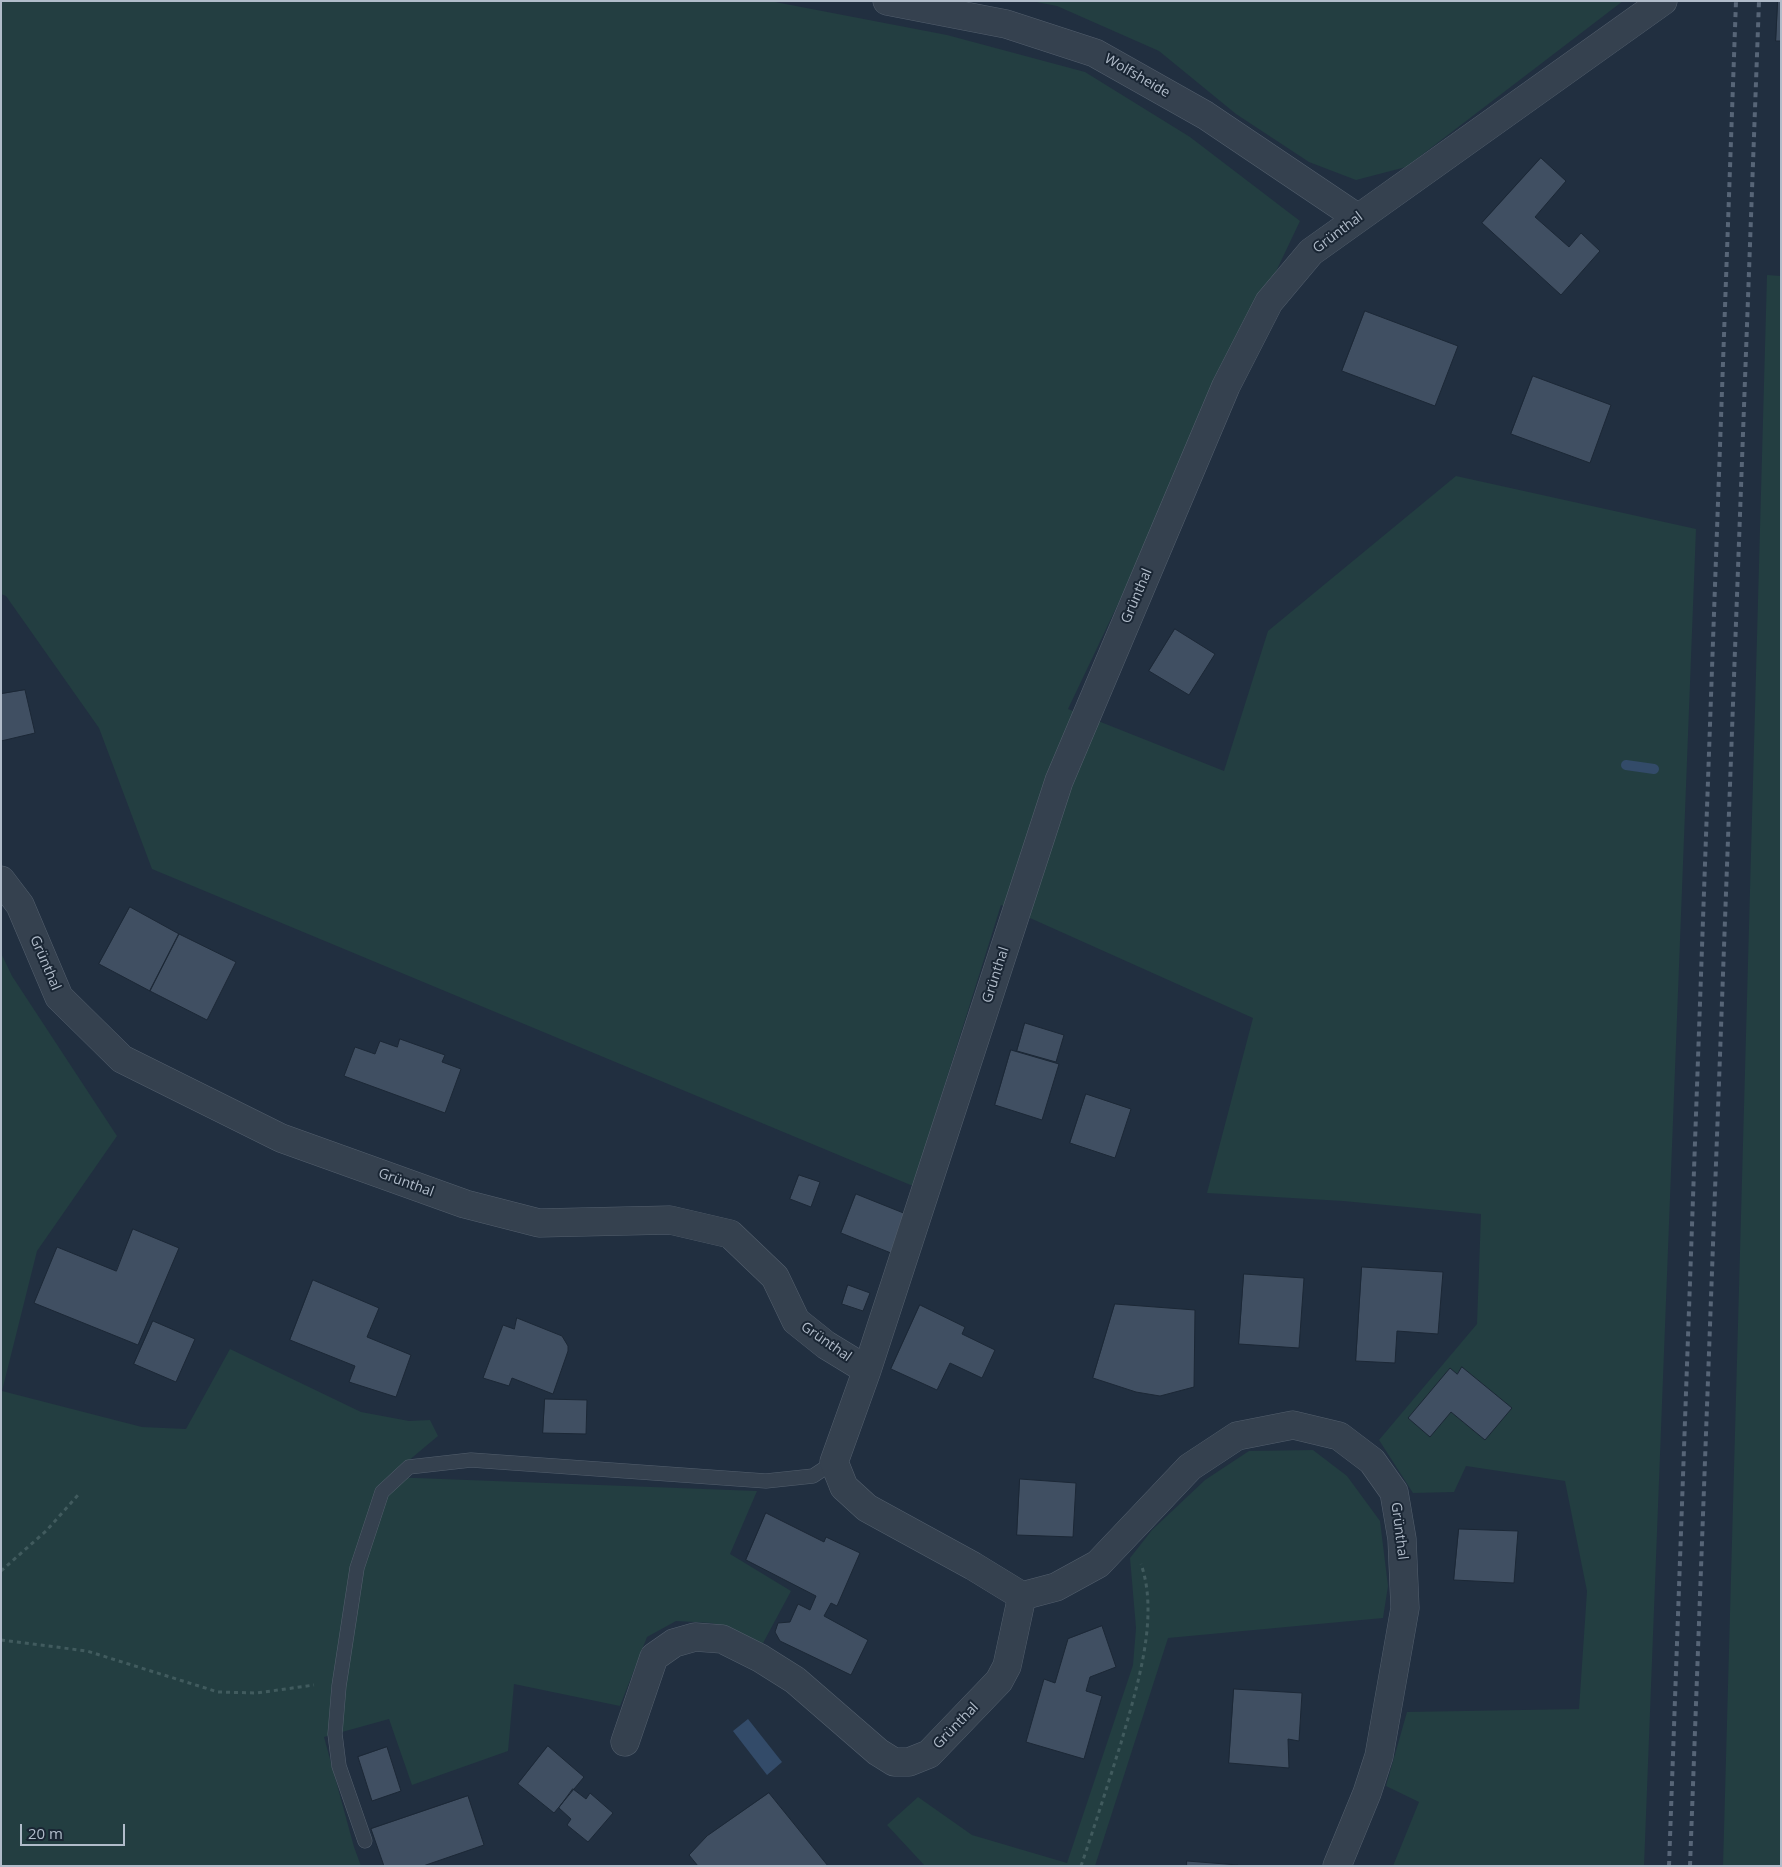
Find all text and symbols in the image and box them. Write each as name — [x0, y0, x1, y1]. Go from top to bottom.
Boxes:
street label: Wolfsheide — [1101, 51, 1173, 101]
street label: Grünthal — [1310, 209, 1366, 257]
street label: Grünthal — [1118, 566, 1156, 626]
street label: Grünthal — [26, 933, 64, 993]
street label: Grünthal — [979, 945, 1013, 1005]
street label: Grünthal — [376, 1165, 436, 1201]
street label: Grünthal — [797, 1318, 855, 1366]
street label: Grünthal — [1387, 1501, 1411, 1561]
street label: Grünthal — [930, 1699, 982, 1753]
scale bar — [22, 1814, 128, 1846]
text: 20 m — [28, 1823, 63, 1843]

